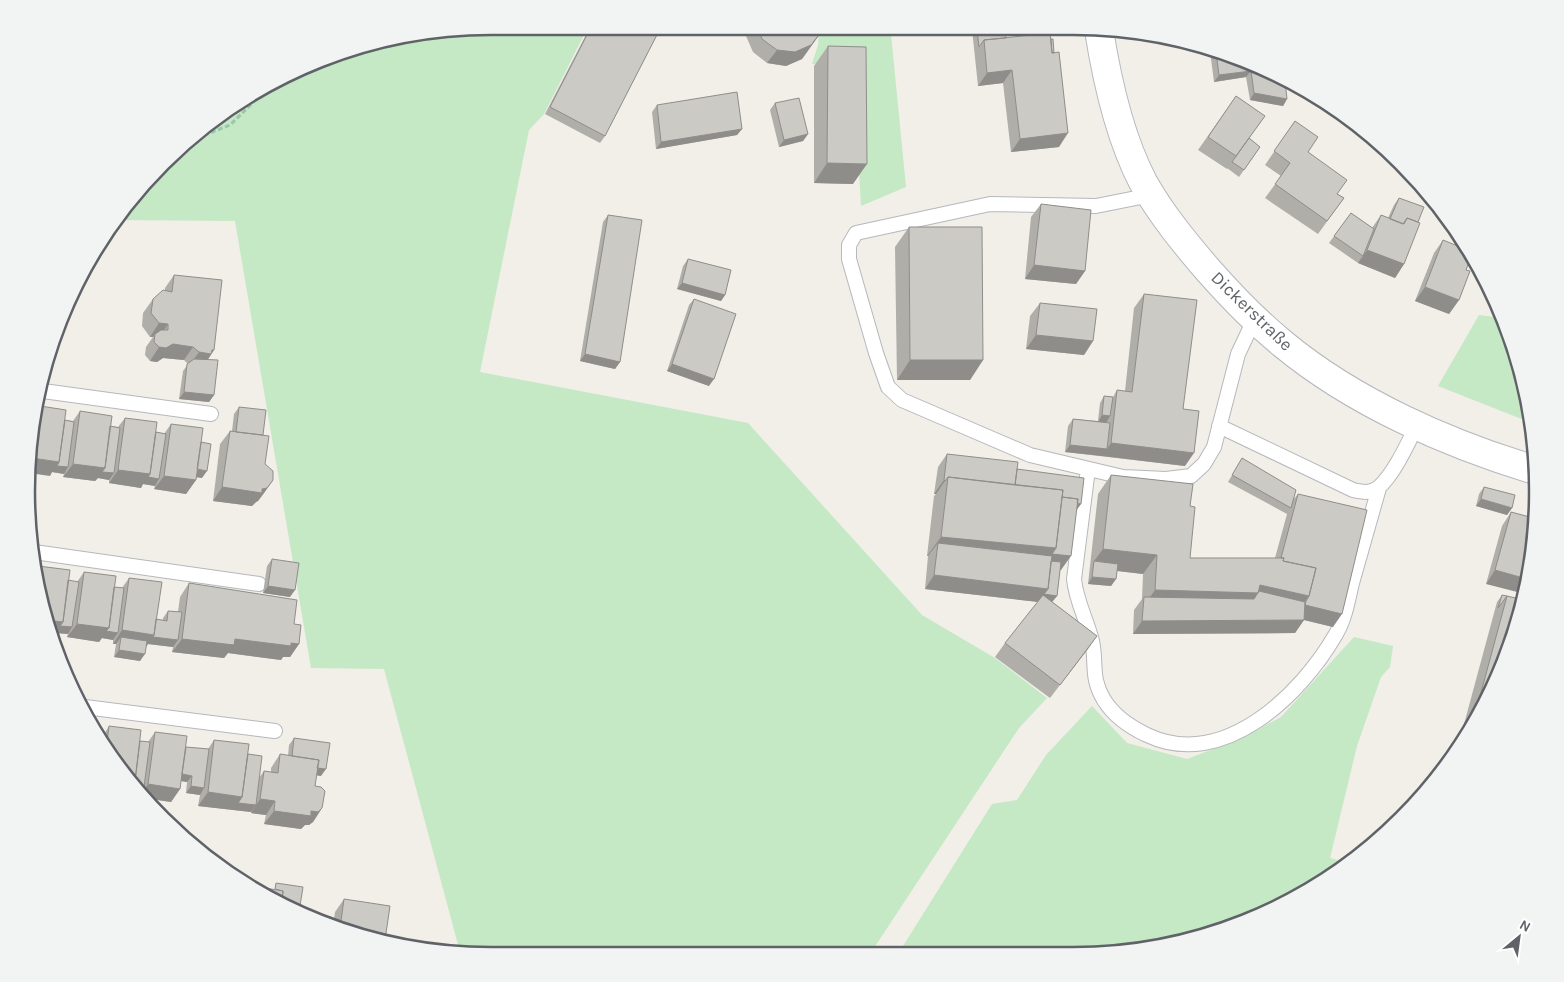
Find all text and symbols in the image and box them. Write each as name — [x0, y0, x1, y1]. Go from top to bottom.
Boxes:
street label: Dickerstraße — [1206, 266, 1298, 356]
north arrow — [1494, 912, 1544, 962]
text: N — [1517, 916, 1534, 936]

